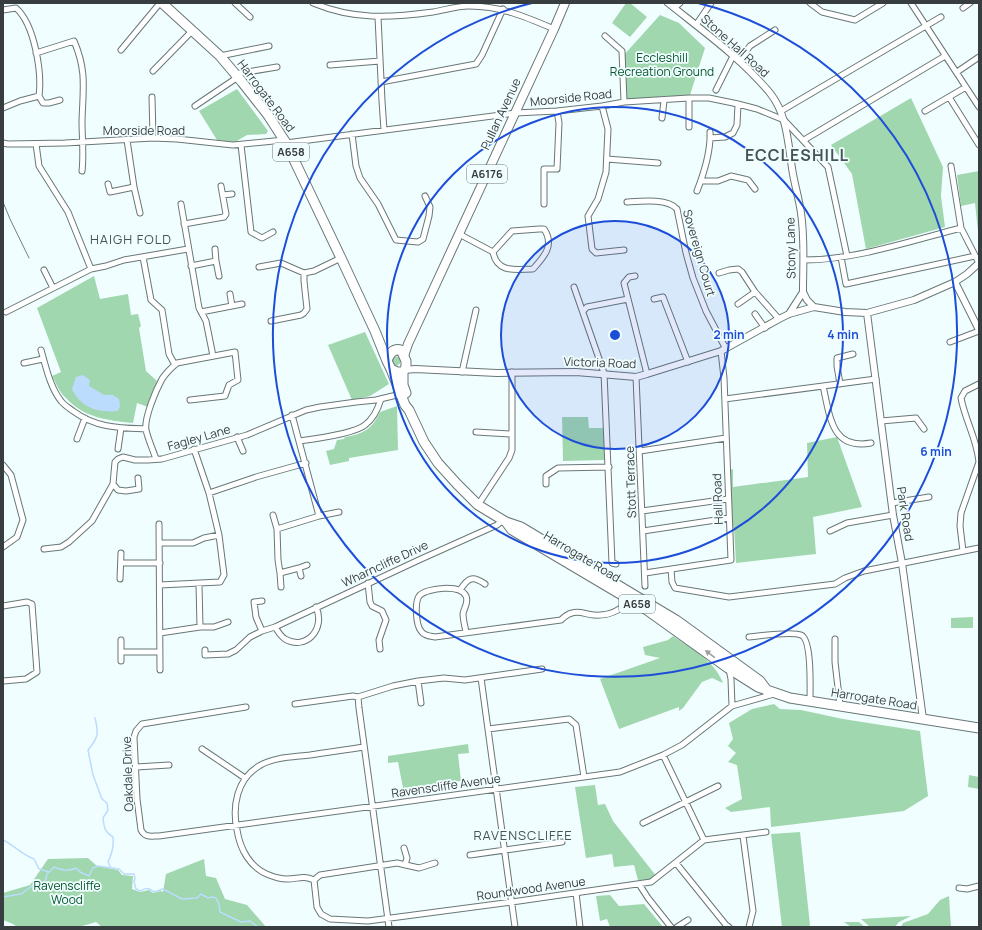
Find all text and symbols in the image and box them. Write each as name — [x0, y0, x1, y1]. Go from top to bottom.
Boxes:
street label: Stone Hall Road — [697, 10, 773, 81]
park label: Eccleshill Recreation Ground — [610, 49, 714, 80]
street label: Harrogate Road — [234, 56, 299, 135]
street label: Pullan Avenue — [477, 75, 525, 152]
street label: Moorside Road — [529, 85, 613, 110]
street label: Moorside Road — [103, 122, 185, 139]
road number: A658 — [273, 143, 309, 161]
district label: ECCLESHILL — [745, 144, 849, 166]
road number: A6176 — [467, 165, 507, 183]
street label: Sovereign Court — [679, 207, 720, 299]
street label: Stony Lane — [781, 217, 800, 279]
district label: HAIGH FOLD — [90, 230, 172, 248]
text: 2 min — [713, 326, 745, 343]
text: 4 min — [827, 326, 859, 343]
centre of rings — [608, 328, 622, 342]
street label: Victoria Road — [563, 353, 637, 372]
street label: Fagley Lane — [165, 420, 232, 455]
text: 6 min — [920, 443, 952, 460]
street label: Stott Terrace — [621, 446, 640, 518]
street label: Hall Road — [708, 473, 727, 525]
street label: Park Road — [893, 486, 918, 542]
street label: Harrogate Road — [541, 527, 624, 586]
street label: Wharncliffe Drive — [339, 536, 431, 591]
road number: A658 — [619, 595, 655, 613]
one-way arrow — [705, 651, 715, 659]
street label: Harrogate Road — [830, 683, 918, 714]
street label: Oakdale Drive — [118, 736, 137, 812]
street label: Ravenscliffe Avenue — [390, 769, 502, 802]
district label: RAVENSCLIFFE — [473, 826, 573, 844]
street label: Roundwood Avenue — [475, 872, 586, 905]
park label: Ravenscliffe Wood — [34, 877, 100, 908]

